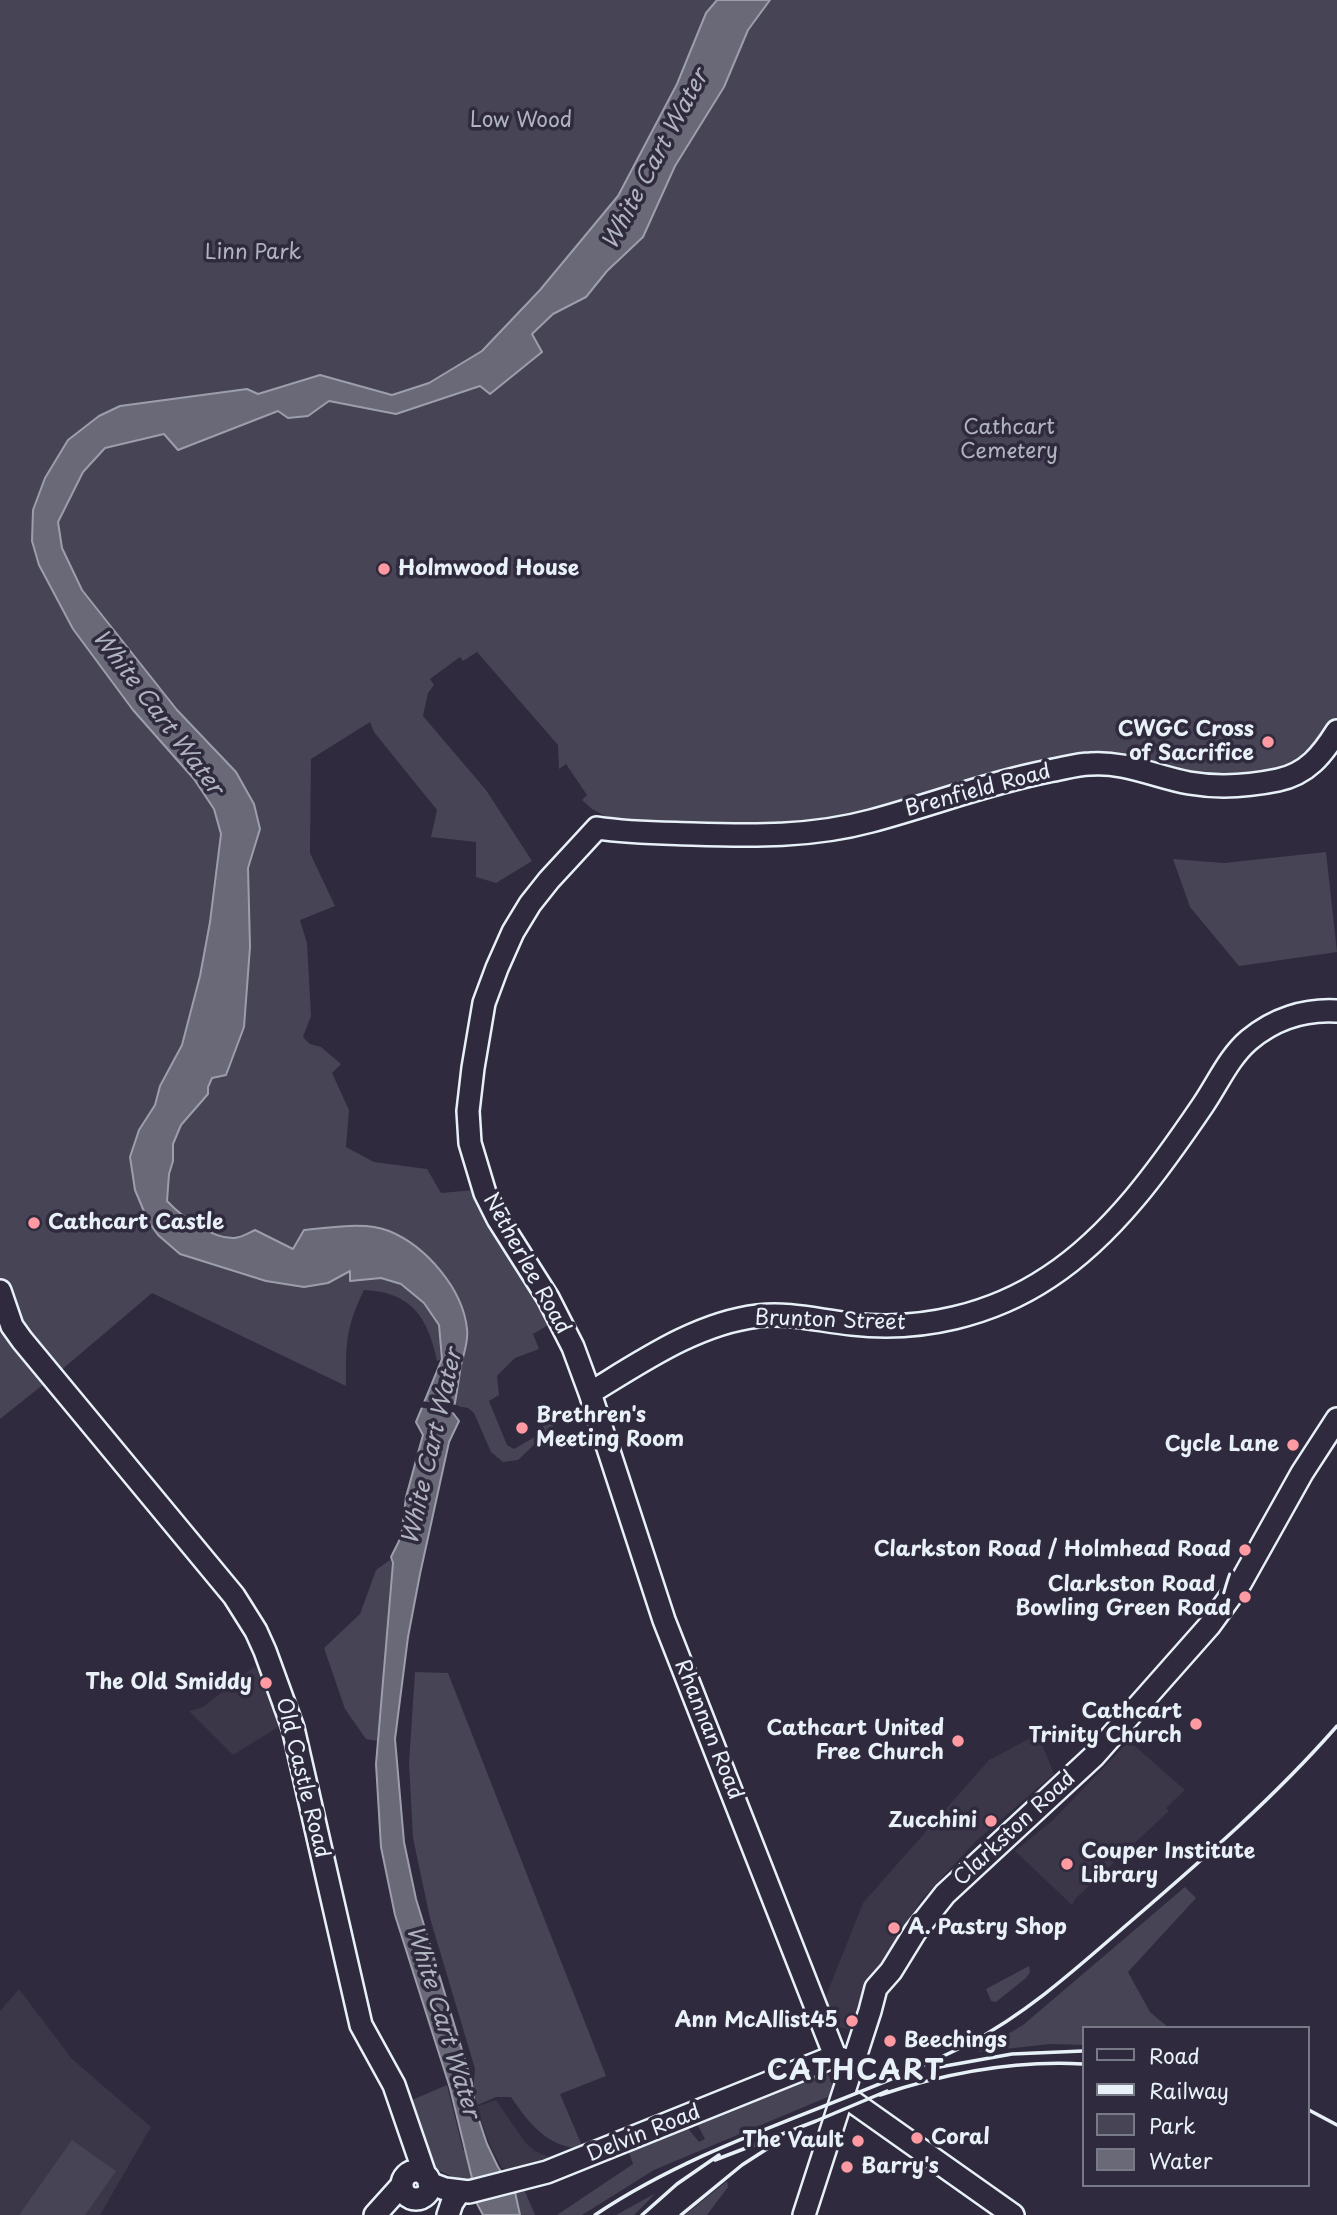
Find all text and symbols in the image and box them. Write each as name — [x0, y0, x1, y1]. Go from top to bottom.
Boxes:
water label: White Cart Water — [597, 65, 715, 255]
park label: Low Wood — [470, 108, 572, 134]
park label: Linn Park — [205, 240, 301, 266]
park label: Cathcart Cemetery — [960, 415, 1058, 465]
place label: Holmwood House — [398, 556, 579, 582]
marker: Holmwood House — [376, 561, 392, 577]
water label: White Cart Water — [86, 625, 228, 801]
place label: CWGC Cross of Sacrifice — [1118, 717, 1254, 767]
marker: CWGC Cross of Sacrifice — [1260, 734, 1276, 750]
street label: Brenfield Road — [902, 759, 1054, 823]
street label: Netherlee Road — [477, 1189, 575, 1339]
place label: Cathcart Castle — [48, 1210, 224, 1236]
marker: Cathcart Castle — [26, 1215, 42, 1231]
street label: Brunton Street — [754, 1306, 906, 1336]
water label: White Cart Water — [397, 1347, 469, 1547]
place label: Brethren's Meeting Room — [536, 1403, 684, 1453]
marker: Brethren's Meeting Room — [514, 1420, 530, 1436]
place label: Cycle Lane — [1165, 1432, 1279, 1458]
marker: Cycle Lane — [1285, 1437, 1301, 1453]
place label: Clarkston Road / Holmhead Road — [874, 1537, 1231, 1563]
marker: Clarkston Road / Holmhead Road — [1237, 1542, 1253, 1558]
place label: Clarkston Road / Bowling Green Road — [1015, 1572, 1231, 1622]
marker: Clarkston Road / Bowling Green Road — [1237, 1589, 1253, 1605]
street label: Rhannan Road — [668, 1656, 748, 1804]
place label: The Old Smiddy — [85, 1670, 252, 1696]
marker: The Old Smiddy — [258, 1675, 274, 1691]
street label: Old Castle Road — [270, 1695, 334, 1861]
place label: Cathcart Trinity Church — [1028, 1699, 1182, 1749]
place label: Cathcart United Free Church — [767, 1716, 944, 1766]
marker: Cathcart Trinity Church — [1188, 1716, 1204, 1732]
marker: Cathcart United Free Church — [950, 1733, 966, 1749]
street label: Clarkston Road — [949, 1766, 1081, 1892]
place label: Zucchini — [888, 1808, 977, 1834]
marker: Zucchini — [983, 1813, 999, 1829]
place label: Couper Institute Library — [1081, 1839, 1255, 1889]
marker: Couper Institute Library — [1059, 1856, 1075, 1872]
place label: A. Pastry Shop — [908, 1915, 1067, 1941]
marker: A. Pastry Shop — [886, 1920, 902, 1936]
water label: White Cart Water — [400, 1923, 484, 2121]
place label: Ann McAllist45 — [675, 2008, 838, 2034]
marker: Ann McAllist45 — [844, 2013, 860, 2029]
legend — [1082, 2026, 1309, 2187]
place label: Beechings — [904, 2028, 1007, 2054]
marker: Beechings — [882, 2033, 898, 2049]
text: Road — [1149, 2039, 1200, 2071]
district label: CATHCART — [768, 2055, 944, 2089]
text: Railway — [1149, 2074, 1229, 2106]
street label: Delvin Road — [584, 2100, 704, 2168]
text: Park — [1149, 2109, 1196, 2141]
place label: Coral — [931, 2125, 990, 2151]
place label: The Vault — [742, 2128, 844, 2154]
marker: Coral — [909, 2130, 925, 2146]
marker: The Vault — [850, 2133, 866, 2149]
text: Water — [1149, 2144, 1212, 2176]
place label: Barry's — [861, 2154, 939, 2180]
marker: Barry's — [839, 2159, 855, 2175]

